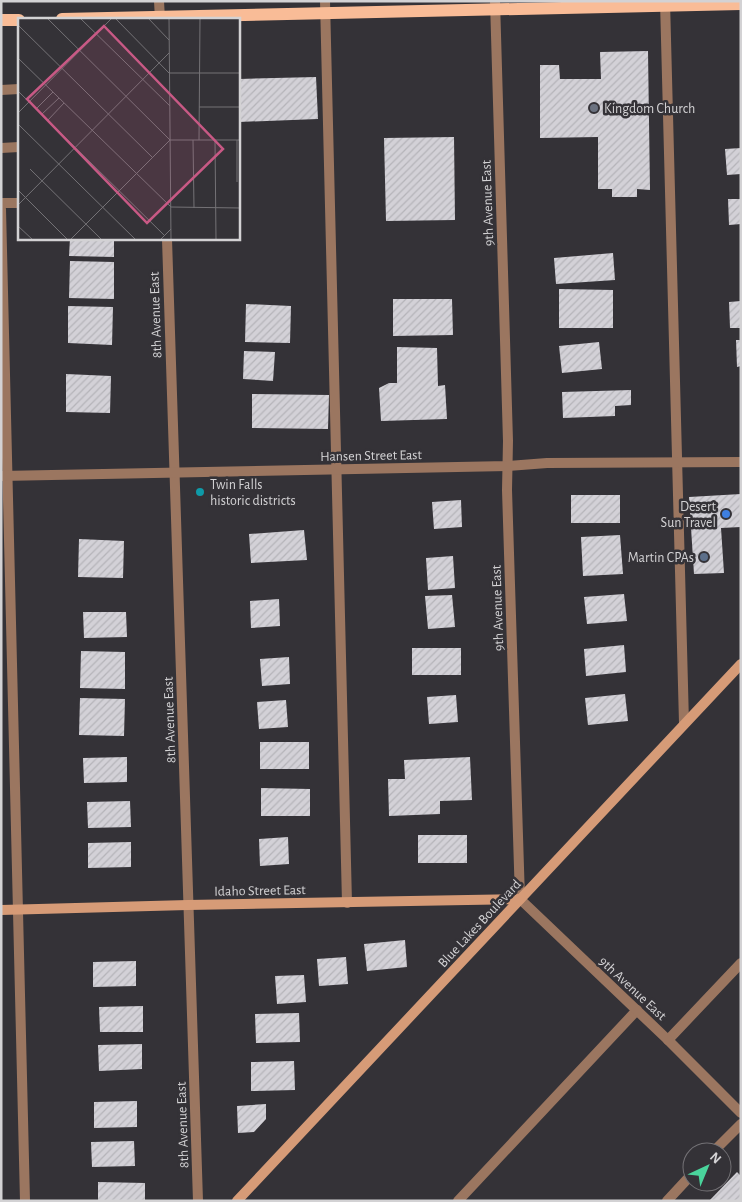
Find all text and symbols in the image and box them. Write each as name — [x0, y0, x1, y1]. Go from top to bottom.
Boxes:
inset map — [18, 18, 240, 240]
marker: Kingdom Church — [588, 102, 600, 114]
place label: Kingdom Church — [604, 102, 695, 116]
street label: 9th Avenue East — [479, 159, 497, 246]
street label: 8th Avenue East — [147, 271, 165, 358]
street label: Hansen Street East — [320, 448, 423, 464]
place label: Twin Falls historic districts — [210, 478, 296, 508]
marker: Twin Falls historic districts — [194, 486, 206, 498]
place label: Desert Sun Travel — [661, 500, 717, 530]
marker: Desert Sun Travel — [720, 508, 732, 520]
place label: Martin CPAs — [628, 551, 694, 565]
marker: Martin CPAs — [698, 551, 710, 563]
street label: 9th Avenue East — [489, 564, 507, 651]
street label: 8th Avenue East — [161, 676, 179, 763]
street label: Blue Lakes Boulevard — [436, 877, 524, 970]
street label: Idaho Street East — [214, 883, 306, 899]
street label: 9th Avenue East — [596, 954, 669, 1024]
street label: 8th Avenue East — [174, 1081, 192, 1168]
north arrow — [682, 1142, 732, 1192]
text: N — [707, 1150, 724, 1167]

